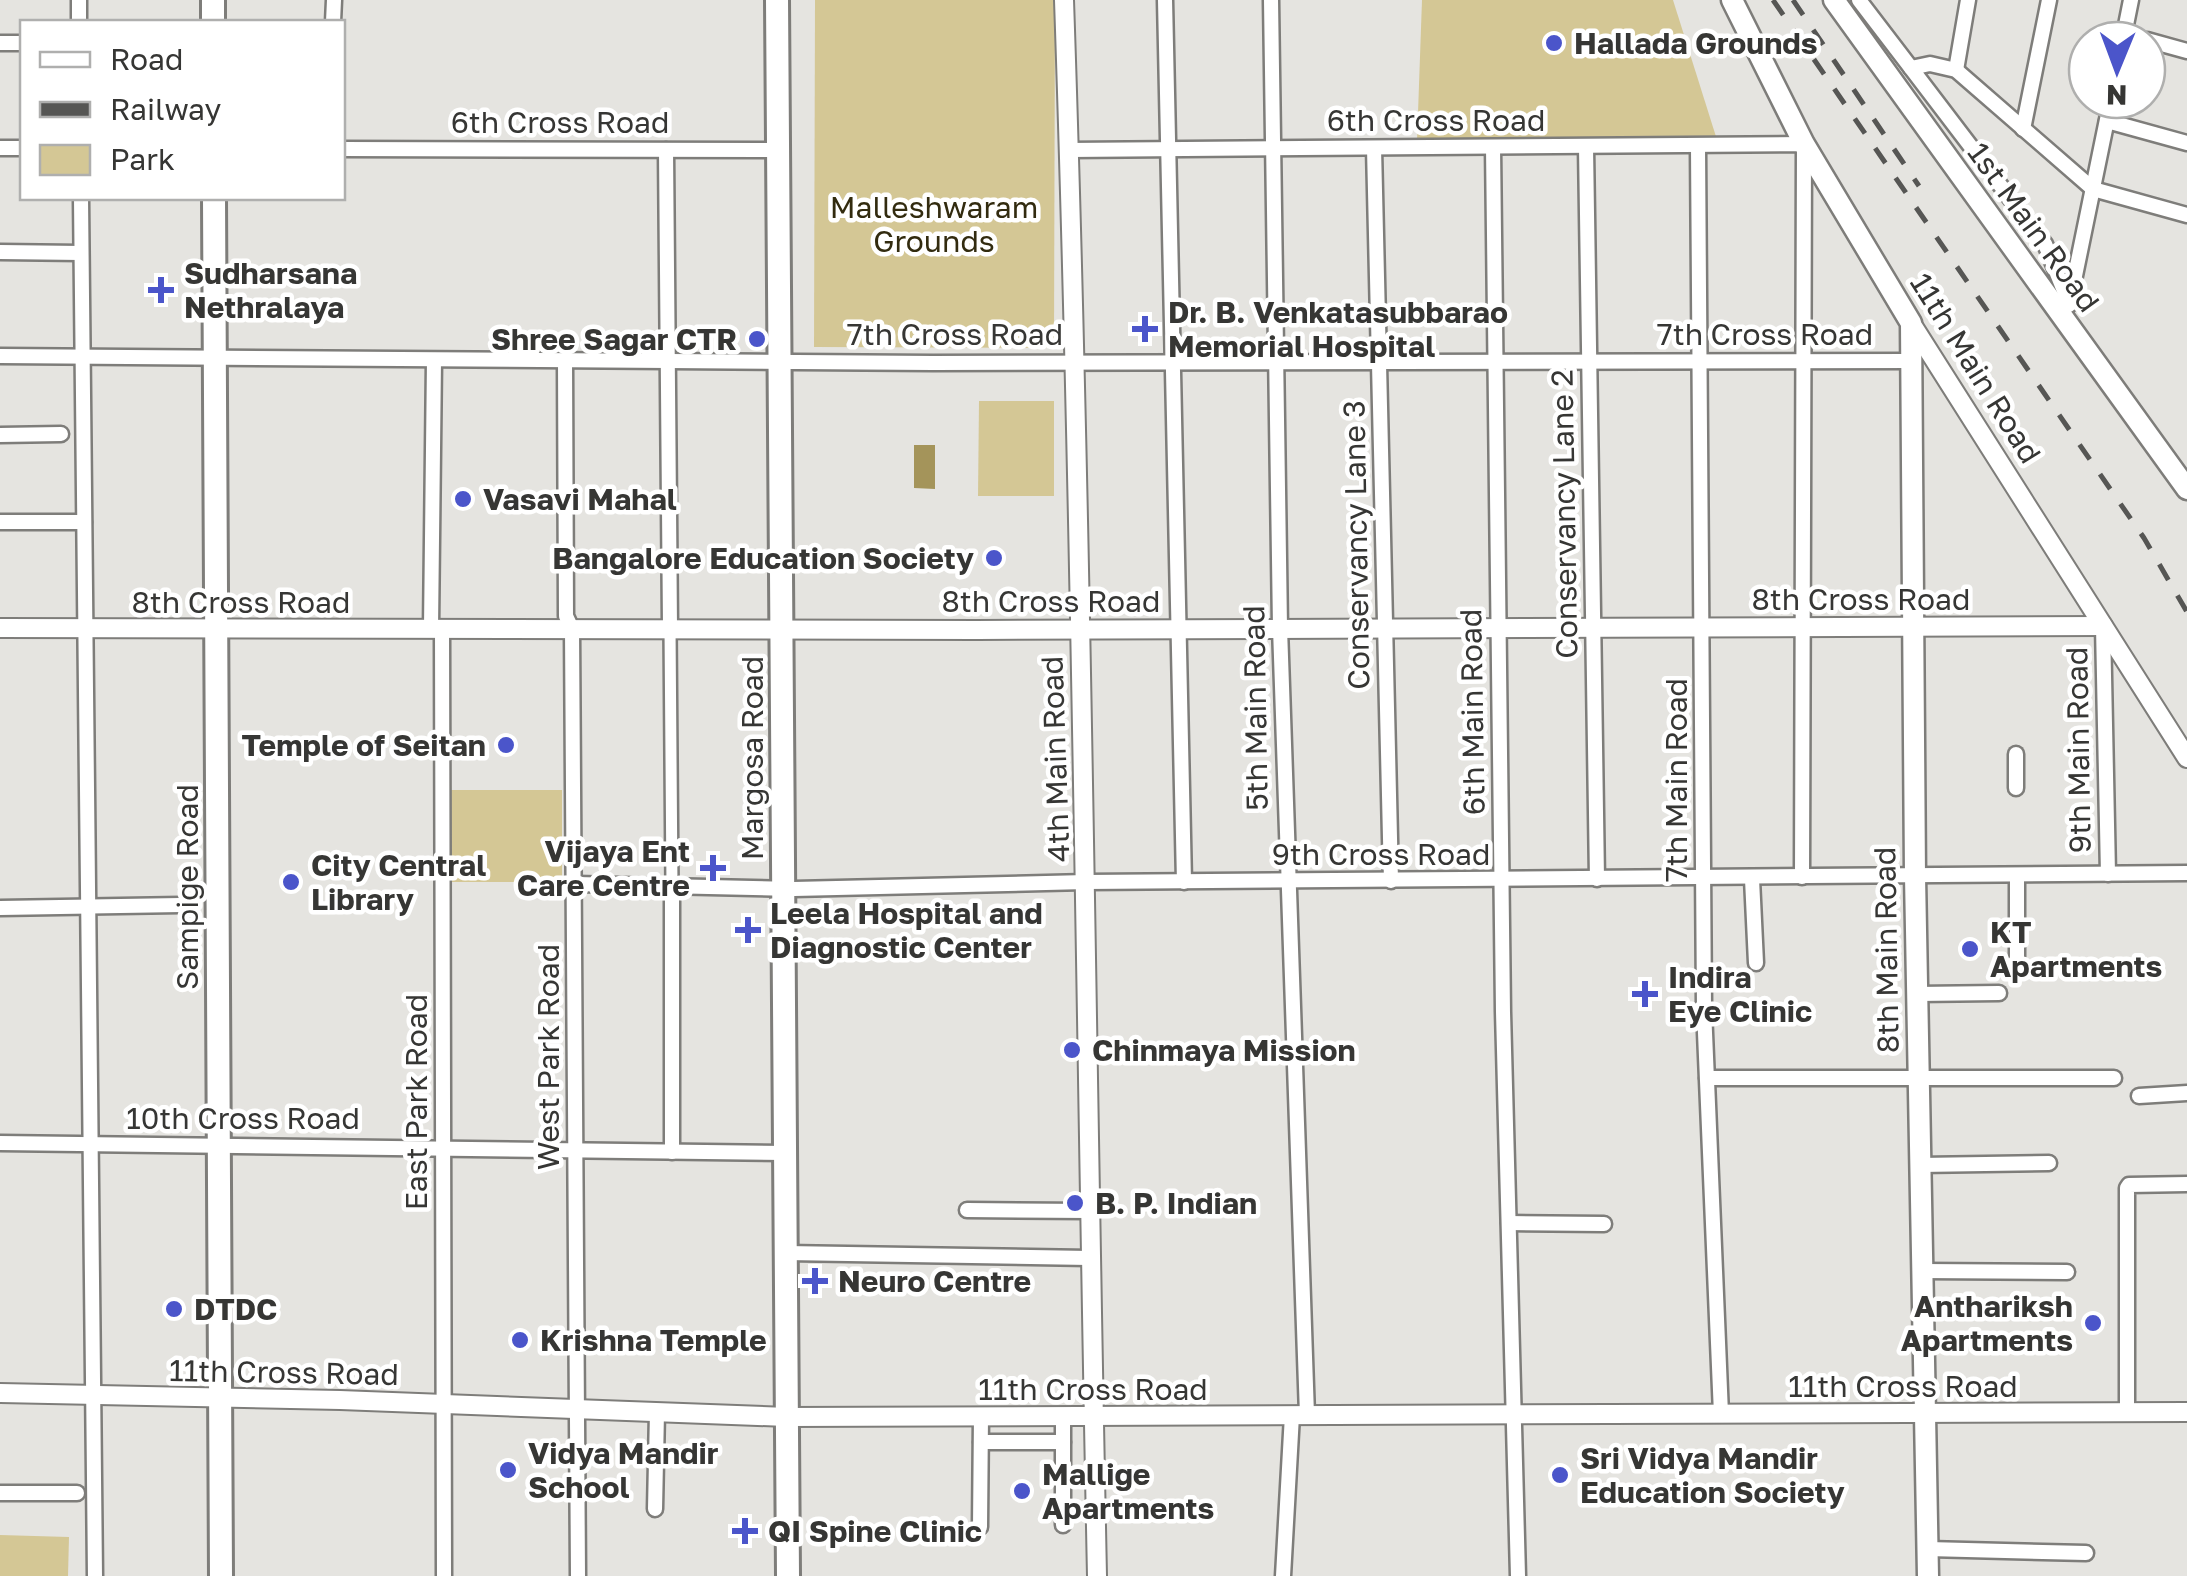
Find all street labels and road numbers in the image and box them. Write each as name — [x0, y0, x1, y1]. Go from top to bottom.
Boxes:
street label: 6th Cross Road — [1327, 102, 1545, 138]
street label: 6th Cross Road — [451, 104, 669, 140]
street label: 1st Main Road — [1961, 135, 2107, 319]
street label: 11th Main Road — [1903, 266, 2049, 470]
street label: 7th Cross Road — [847, 316, 1063, 352]
street label: 7th Cross Road — [1657, 316, 1873, 352]
street label: Conservancy Lane 2 — [1543, 369, 1585, 659]
street label: Conservancy Lane 3 — [1335, 400, 1377, 690]
street label: 8th Cross Road — [1752, 581, 1970, 617]
street label: 8th Cross Road — [942, 583, 1160, 619]
street label: 8th Cross Road — [132, 584, 350, 620]
street label: 5th Main Road — [1235, 605, 1275, 811]
street label: 6th Main Road — [1452, 609, 1492, 815]
street label: 9th Main Road — [2058, 647, 2098, 853]
street label: 4th Main Road — [1033, 655, 1077, 863]
street label: Margosa Road — [734, 656, 770, 860]
street label: 7th Main Road — [1658, 678, 1694, 882]
street label: Sampige Road — [169, 784, 205, 990]
street label: 9th Cross Road — [1272, 836, 1490, 872]
street label: 8th Main Road — [1866, 846, 1906, 1054]
street label: West Park Road — [530, 944, 566, 1170]
street label: East Park Road — [398, 994, 434, 1210]
street label: 10th Cross Road — [126, 1100, 360, 1136]
street label: 11th Cross Road — [169, 1352, 399, 1392]
street label: 11th Cross Road — [1788, 1368, 2018, 1404]
street label: 11th Cross Road — [978, 1371, 1208, 1407]

